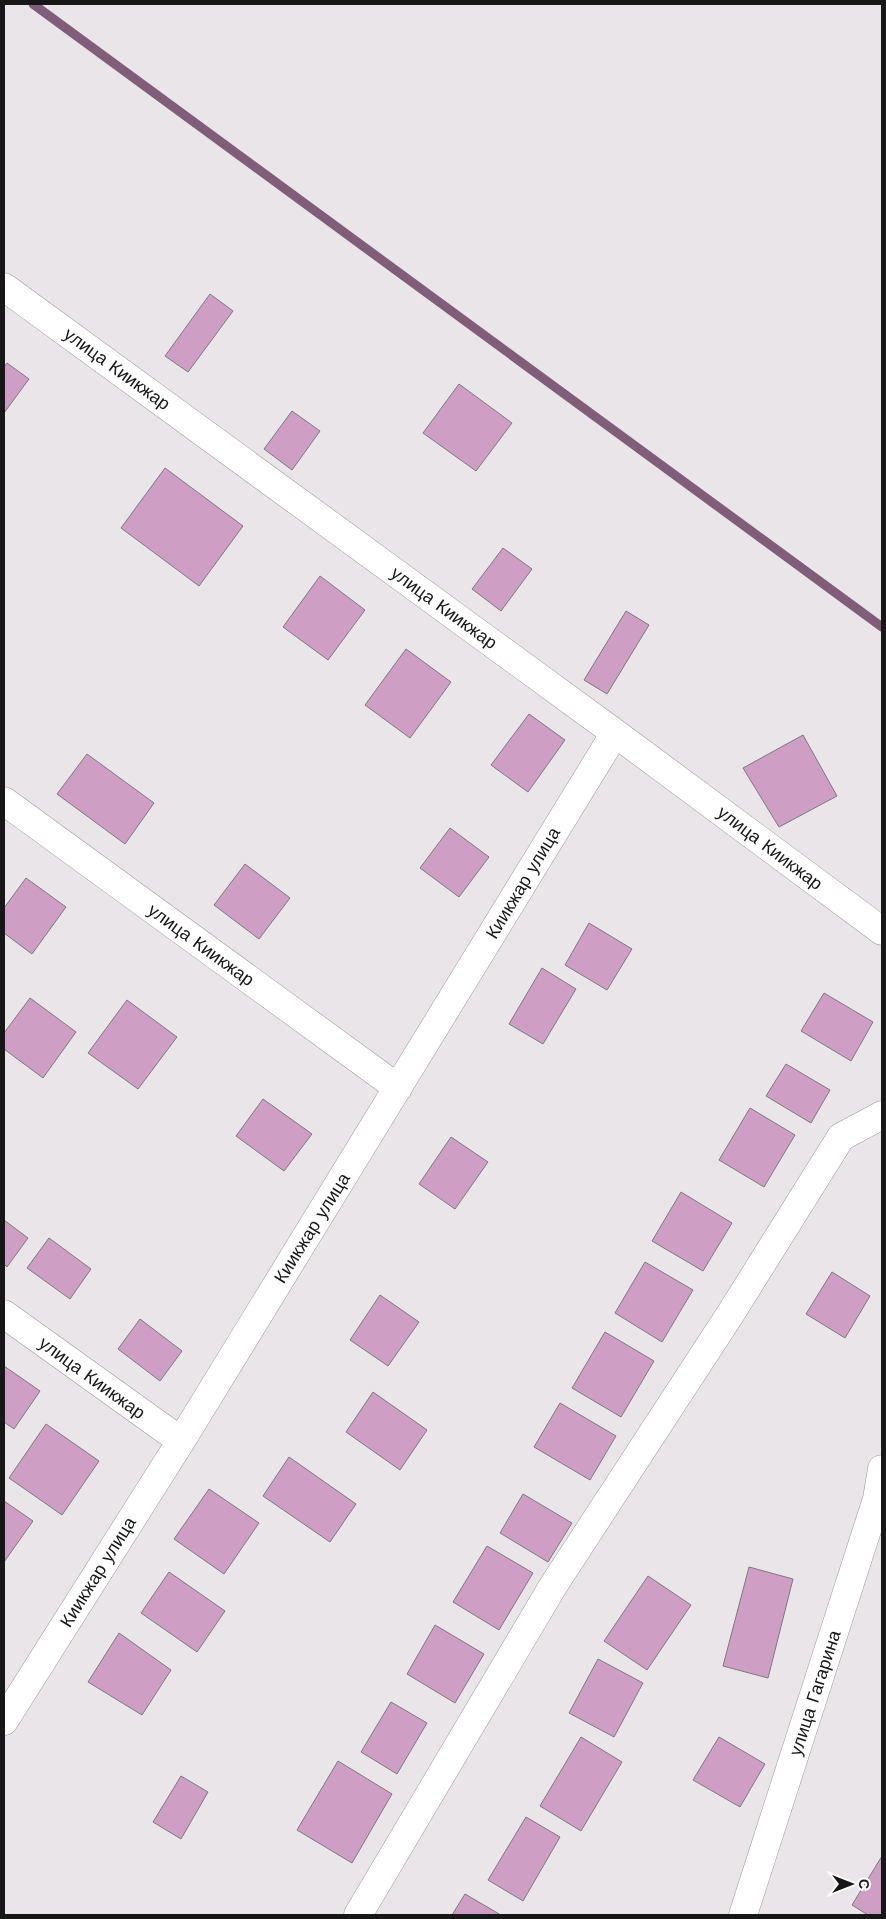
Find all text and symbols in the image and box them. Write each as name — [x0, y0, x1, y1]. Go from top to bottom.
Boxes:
street label: улица Киикжар — [60, 323, 174, 414]
street label: улица Киикжар — [387, 562, 501, 653]
street label: улица Киикжар — [714, 801, 827, 894]
street label: Киикжар улица — [481, 822, 565, 942]
street label: улица Киикжар — [144, 899, 258, 990]
street label: Киикжар улица — [269, 1168, 354, 1287]
street label: улица Киикжар — [35, 1332, 149, 1423]
street label: Киикжар улица — [55, 1512, 140, 1631]
street label: улица Гагарина — [784, 1627, 845, 1758]
north arrow — [826, 1859, 876, 1909]
text: С — [856, 1879, 872, 1889]

